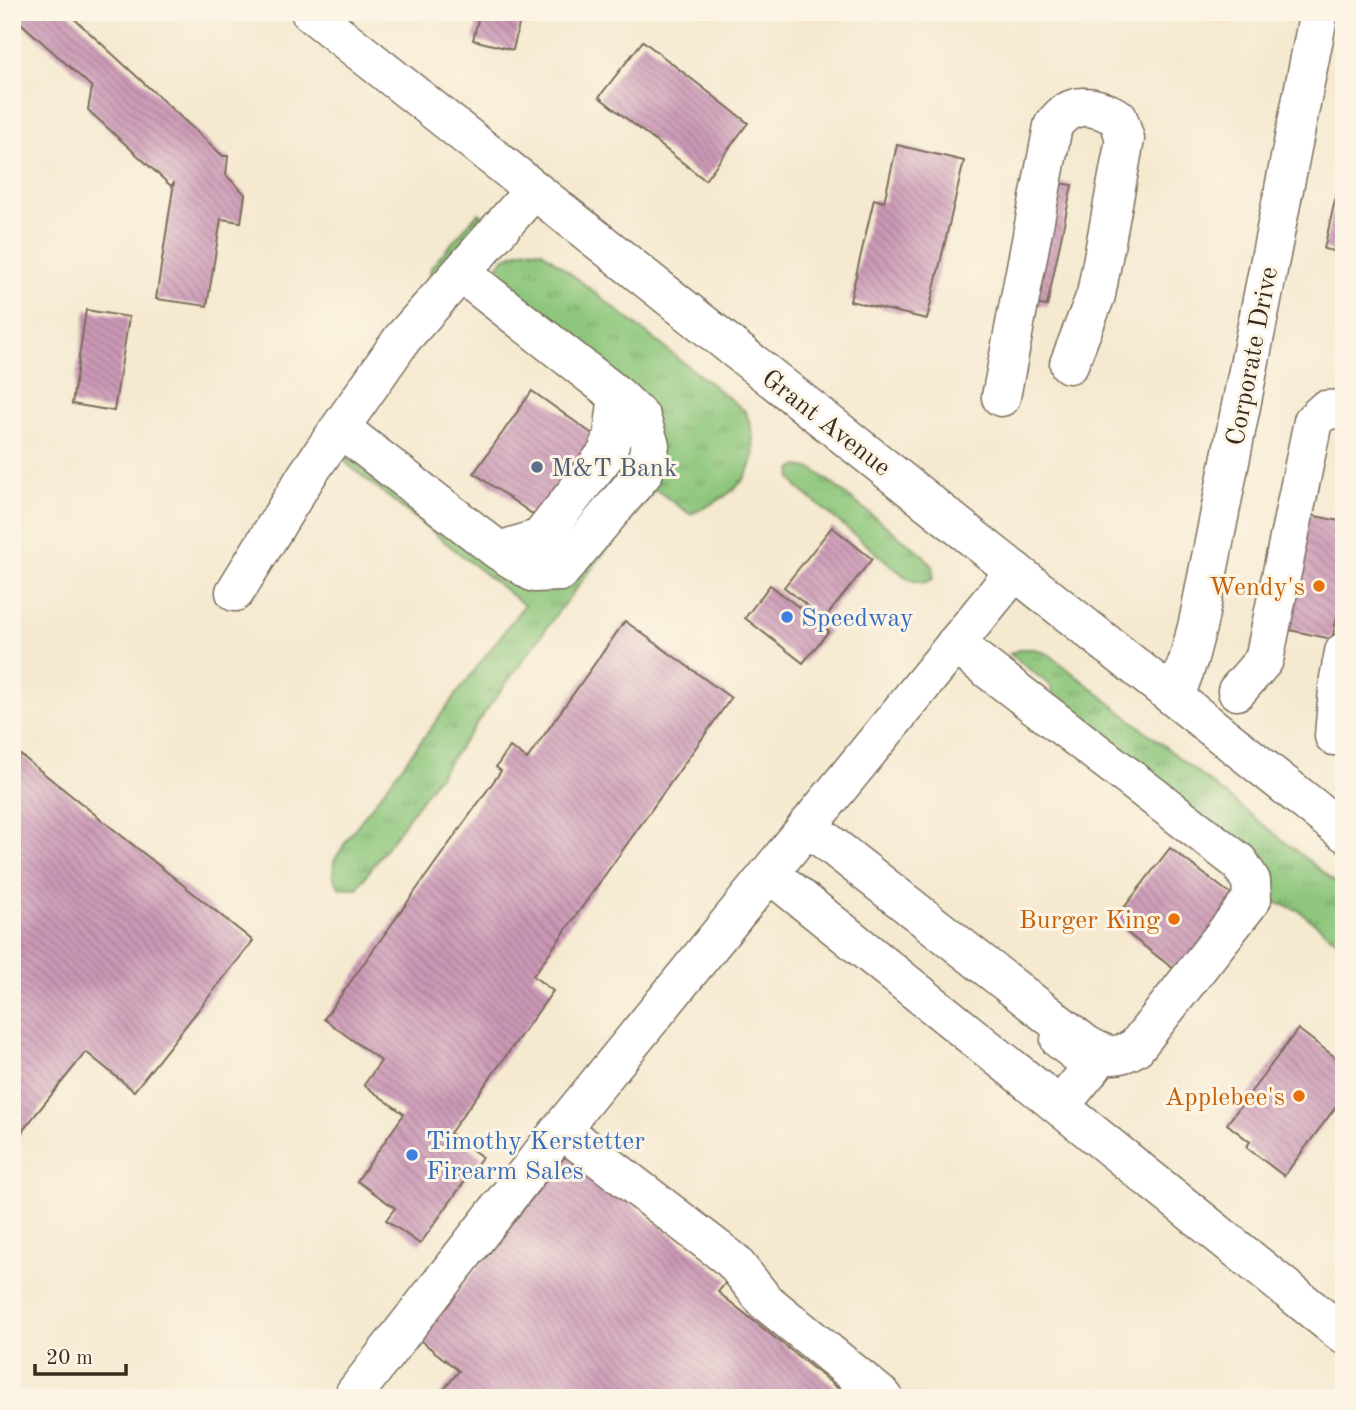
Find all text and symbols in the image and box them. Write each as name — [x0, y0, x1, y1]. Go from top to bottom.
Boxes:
street label: Corporate Drive — [1223, 265, 1283, 448]
street label: Grant Avenue — [757, 366, 895, 482]
place label: M&T Bank — [551, 456, 677, 482]
marker: M&T Bank — [529, 459, 545, 475]
place label: Wendy's — [1209, 575, 1305, 601]
marker: Wendy's — [1311, 578, 1327, 594]
place label: Speedway — [801, 606, 914, 632]
marker: Speedway — [779, 609, 795, 625]
place label: Burger King — [1019, 908, 1160, 934]
marker: Burger King — [1166, 911, 1182, 927]
place label: Applebee's — [1164, 1085, 1285, 1111]
marker: Applebee's — [1291, 1088, 1307, 1104]
place label: Timothy Kerstetter Firearm Sales — [426, 1129, 645, 1185]
marker: Timothy Kerstetter Firearm Sales — [404, 1147, 420, 1163]
scale bar — [35, 1333, 126, 1377]
text: 20 m — [46, 1348, 93, 1369]

